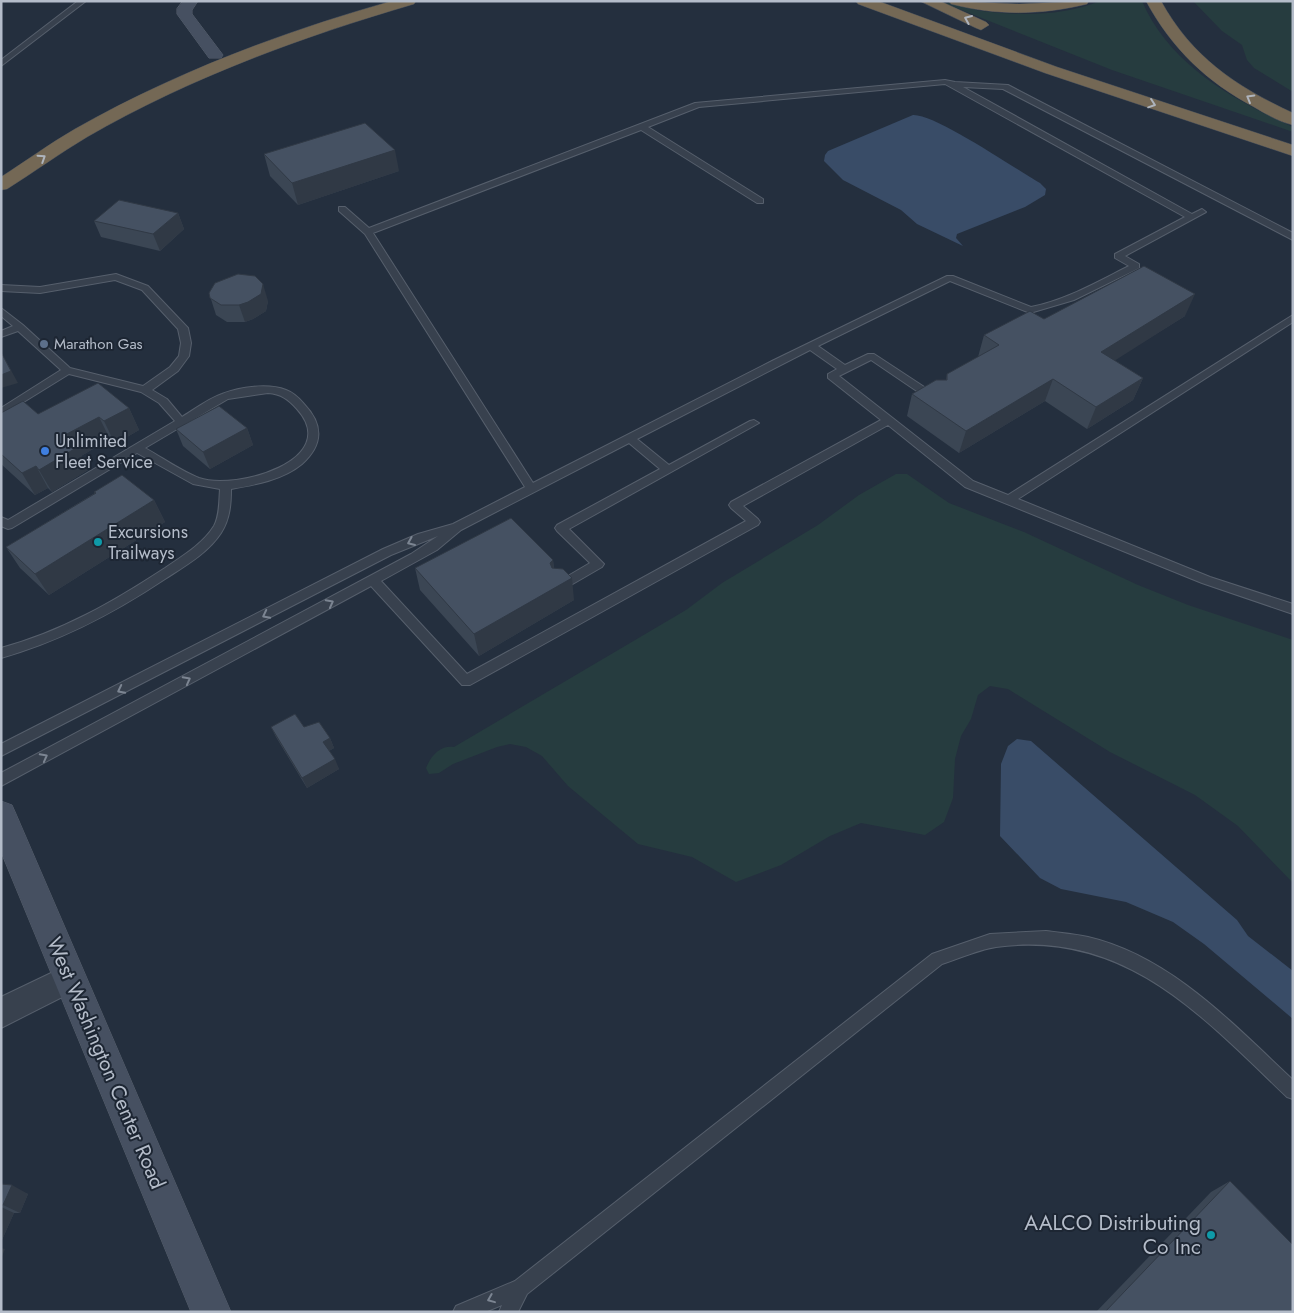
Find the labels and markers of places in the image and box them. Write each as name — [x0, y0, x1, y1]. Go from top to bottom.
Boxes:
place label: Marathon Gas — [54, 333, 143, 355]
marker: Marathon Gas — [38, 338, 50, 350]
place label: Unlimited Fleet Service — [55, 428, 153, 475]
marker: Unlimited Fleet Service — [39, 445, 51, 457]
place label: Excursions Trailways — [108, 519, 188, 566]
marker: Excursions Trailways — [92, 536, 104, 548]
place label: AALCO Distributing Co Inc — [1024, 1208, 1201, 1262]
marker: AALCO Distributing Co Inc — [1205, 1229, 1217, 1241]

